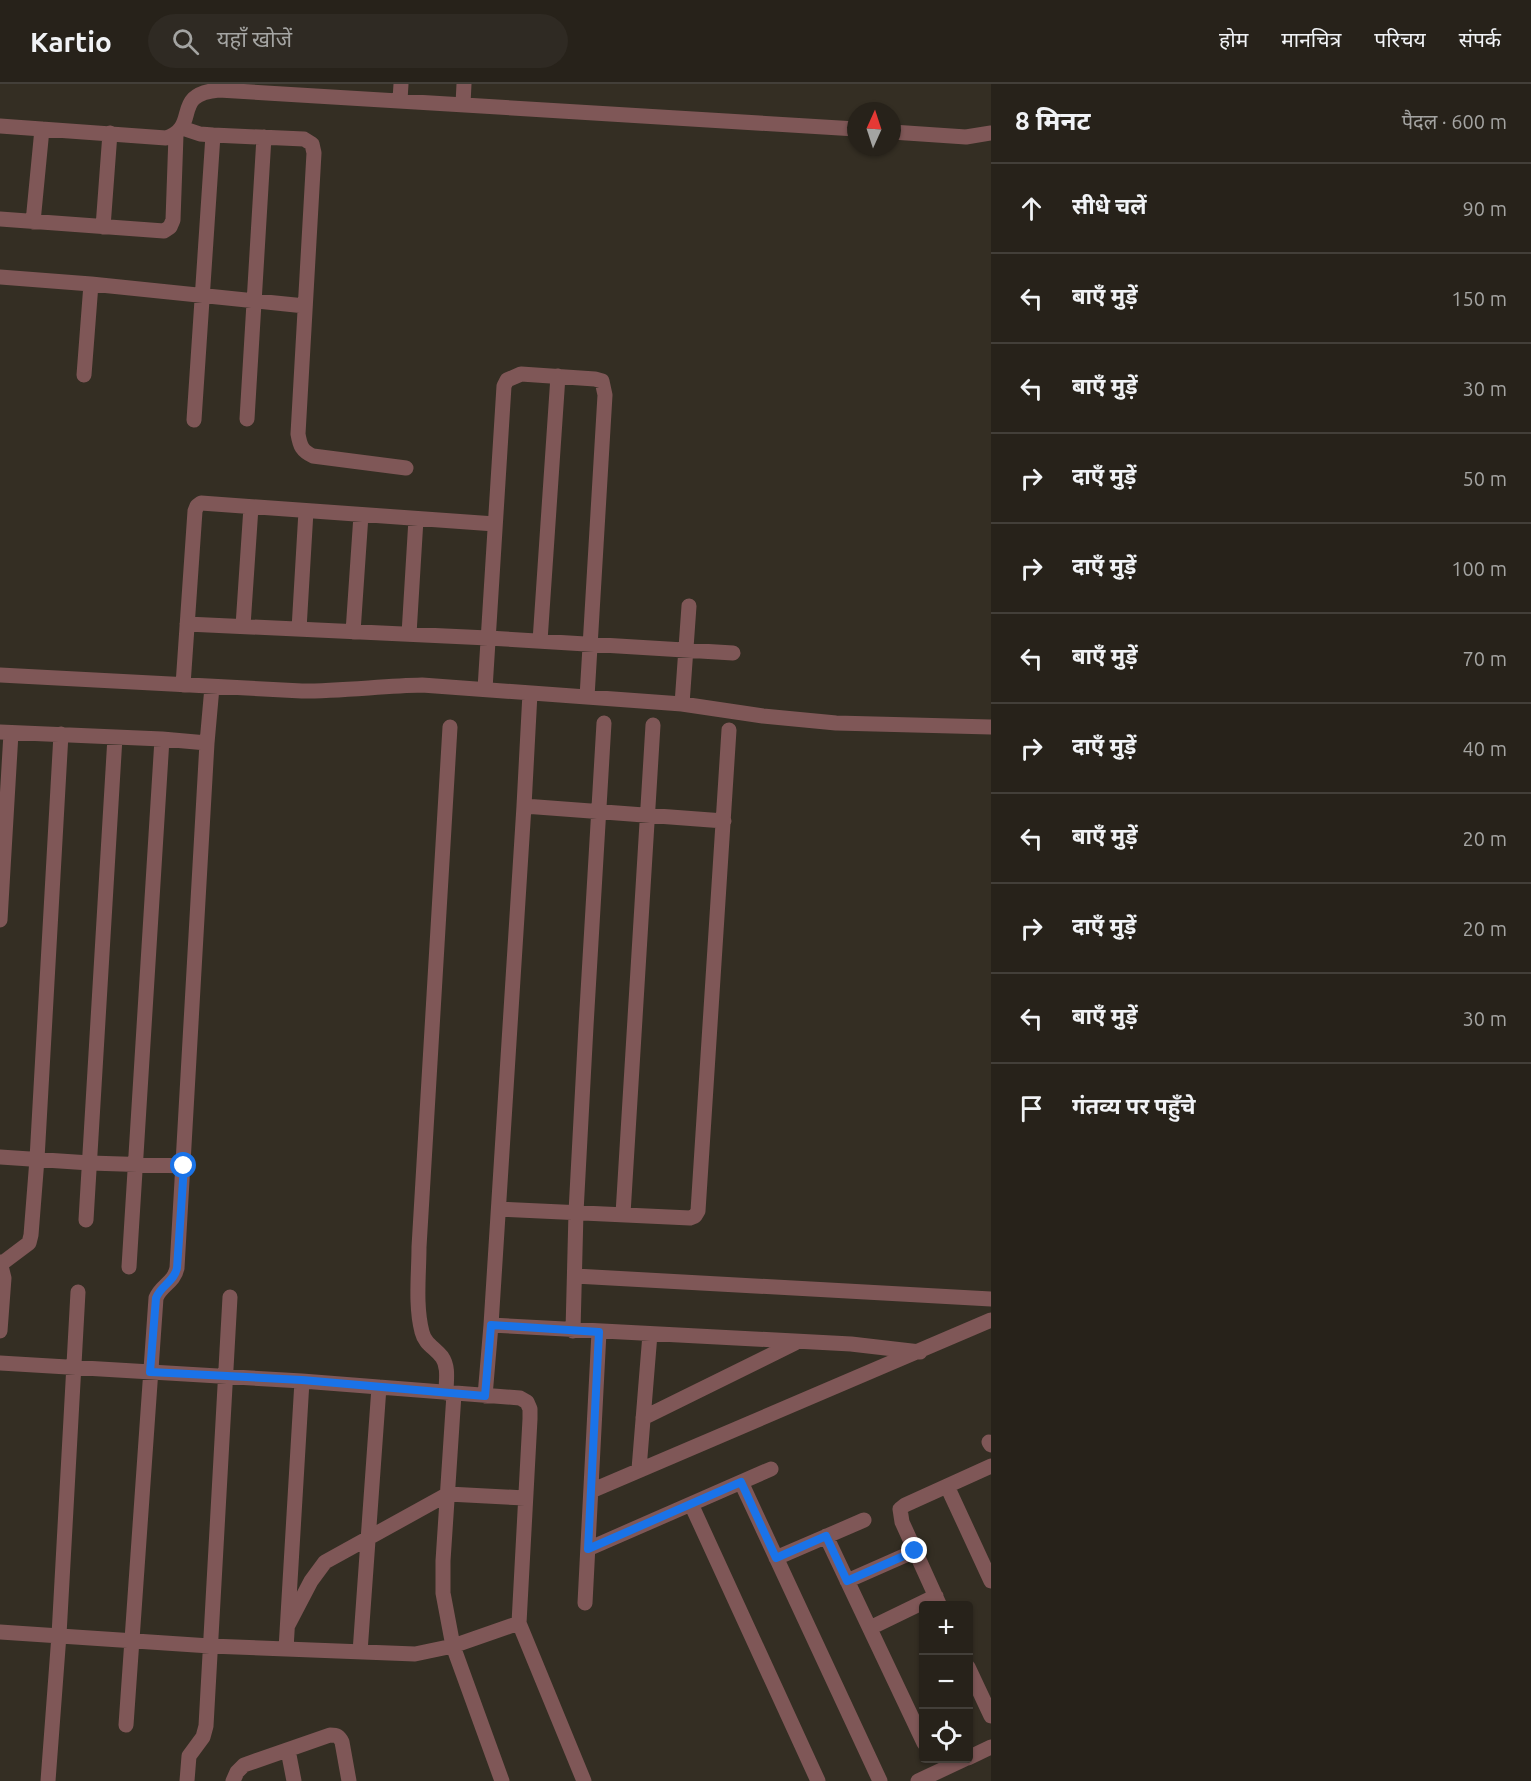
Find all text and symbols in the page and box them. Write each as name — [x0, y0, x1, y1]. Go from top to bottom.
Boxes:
search box — [148, 14, 568, 68]
icon: search — [169, 25, 202, 58]
text: Kartio — [30, 26, 112, 57]
text: यहाँ खोजें — [217, 26, 292, 51]
text: होम — [1219, 27, 1248, 51]
text: मानचित्र — [1281, 27, 1341, 51]
text: परिचय — [1374, 27, 1426, 51]
text: संपर्क — [1459, 27, 1501, 51]
north arrow — [847, 102, 901, 156]
text: 8 मिनट — [1015, 106, 1090, 135]
text: पैदल · 600 m — [1402, 110, 1507, 133]
icon: ahead — [1015, 192, 1048, 225]
text: सीधे चलें — [1072, 193, 1147, 218]
text: 90 m — [1463, 197, 1507, 220]
icon: left — [1015, 282, 1048, 315]
text: बाएँ मुड़ें — [1072, 283, 1138, 308]
text: 150 m — [1451, 287, 1507, 310]
icon: left — [1015, 372, 1048, 405]
text: बाएँ मुड़ें — [1072, 373, 1138, 398]
text: 30 m — [1463, 377, 1507, 400]
icon: right — [1015, 462, 1048, 495]
text: दाएँ मुड़ें — [1072, 463, 1136, 488]
text: 50 m — [1463, 467, 1507, 490]
icon: right — [1015, 552, 1048, 585]
text: दाएँ मुड़ें — [1072, 553, 1136, 578]
text: 100 m — [1451, 557, 1507, 580]
icon: left — [1015, 642, 1048, 675]
text: बाएँ मुड़ें — [1072, 643, 1138, 668]
text: 70 m — [1463, 647, 1507, 670]
icon: right — [1015, 732, 1048, 765]
text: दाएँ मुड़ें — [1072, 733, 1136, 758]
text: 40 m — [1463, 737, 1507, 760]
icon: left — [1015, 822, 1048, 855]
text: बाएँ मुड़ें — [1072, 823, 1138, 848]
text: 20 m — [1463, 827, 1507, 850]
icon: right — [1015, 912, 1048, 945]
text: दाएँ मुड़ें — [1072, 913, 1136, 938]
text: 20 m — [1463, 917, 1507, 940]
icon: left — [1015, 1002, 1048, 1035]
text: बाएँ मुड़ें — [1072, 1003, 1138, 1028]
text: 30 m — [1463, 1007, 1507, 1030]
icon: arrive — [1015, 1092, 1048, 1125]
text: गंतव्य पर पहुँचे — [1072, 1093, 1196, 1118]
route start — [170, 1152, 196, 1178]
route end — [901, 1537, 927, 1563]
map controls — [919, 1601, 973, 1763]
button: + — [919, 1601, 973, 1655]
button: − — [919, 1655, 973, 1709]
button: locate — [919, 1709, 973, 1763]

